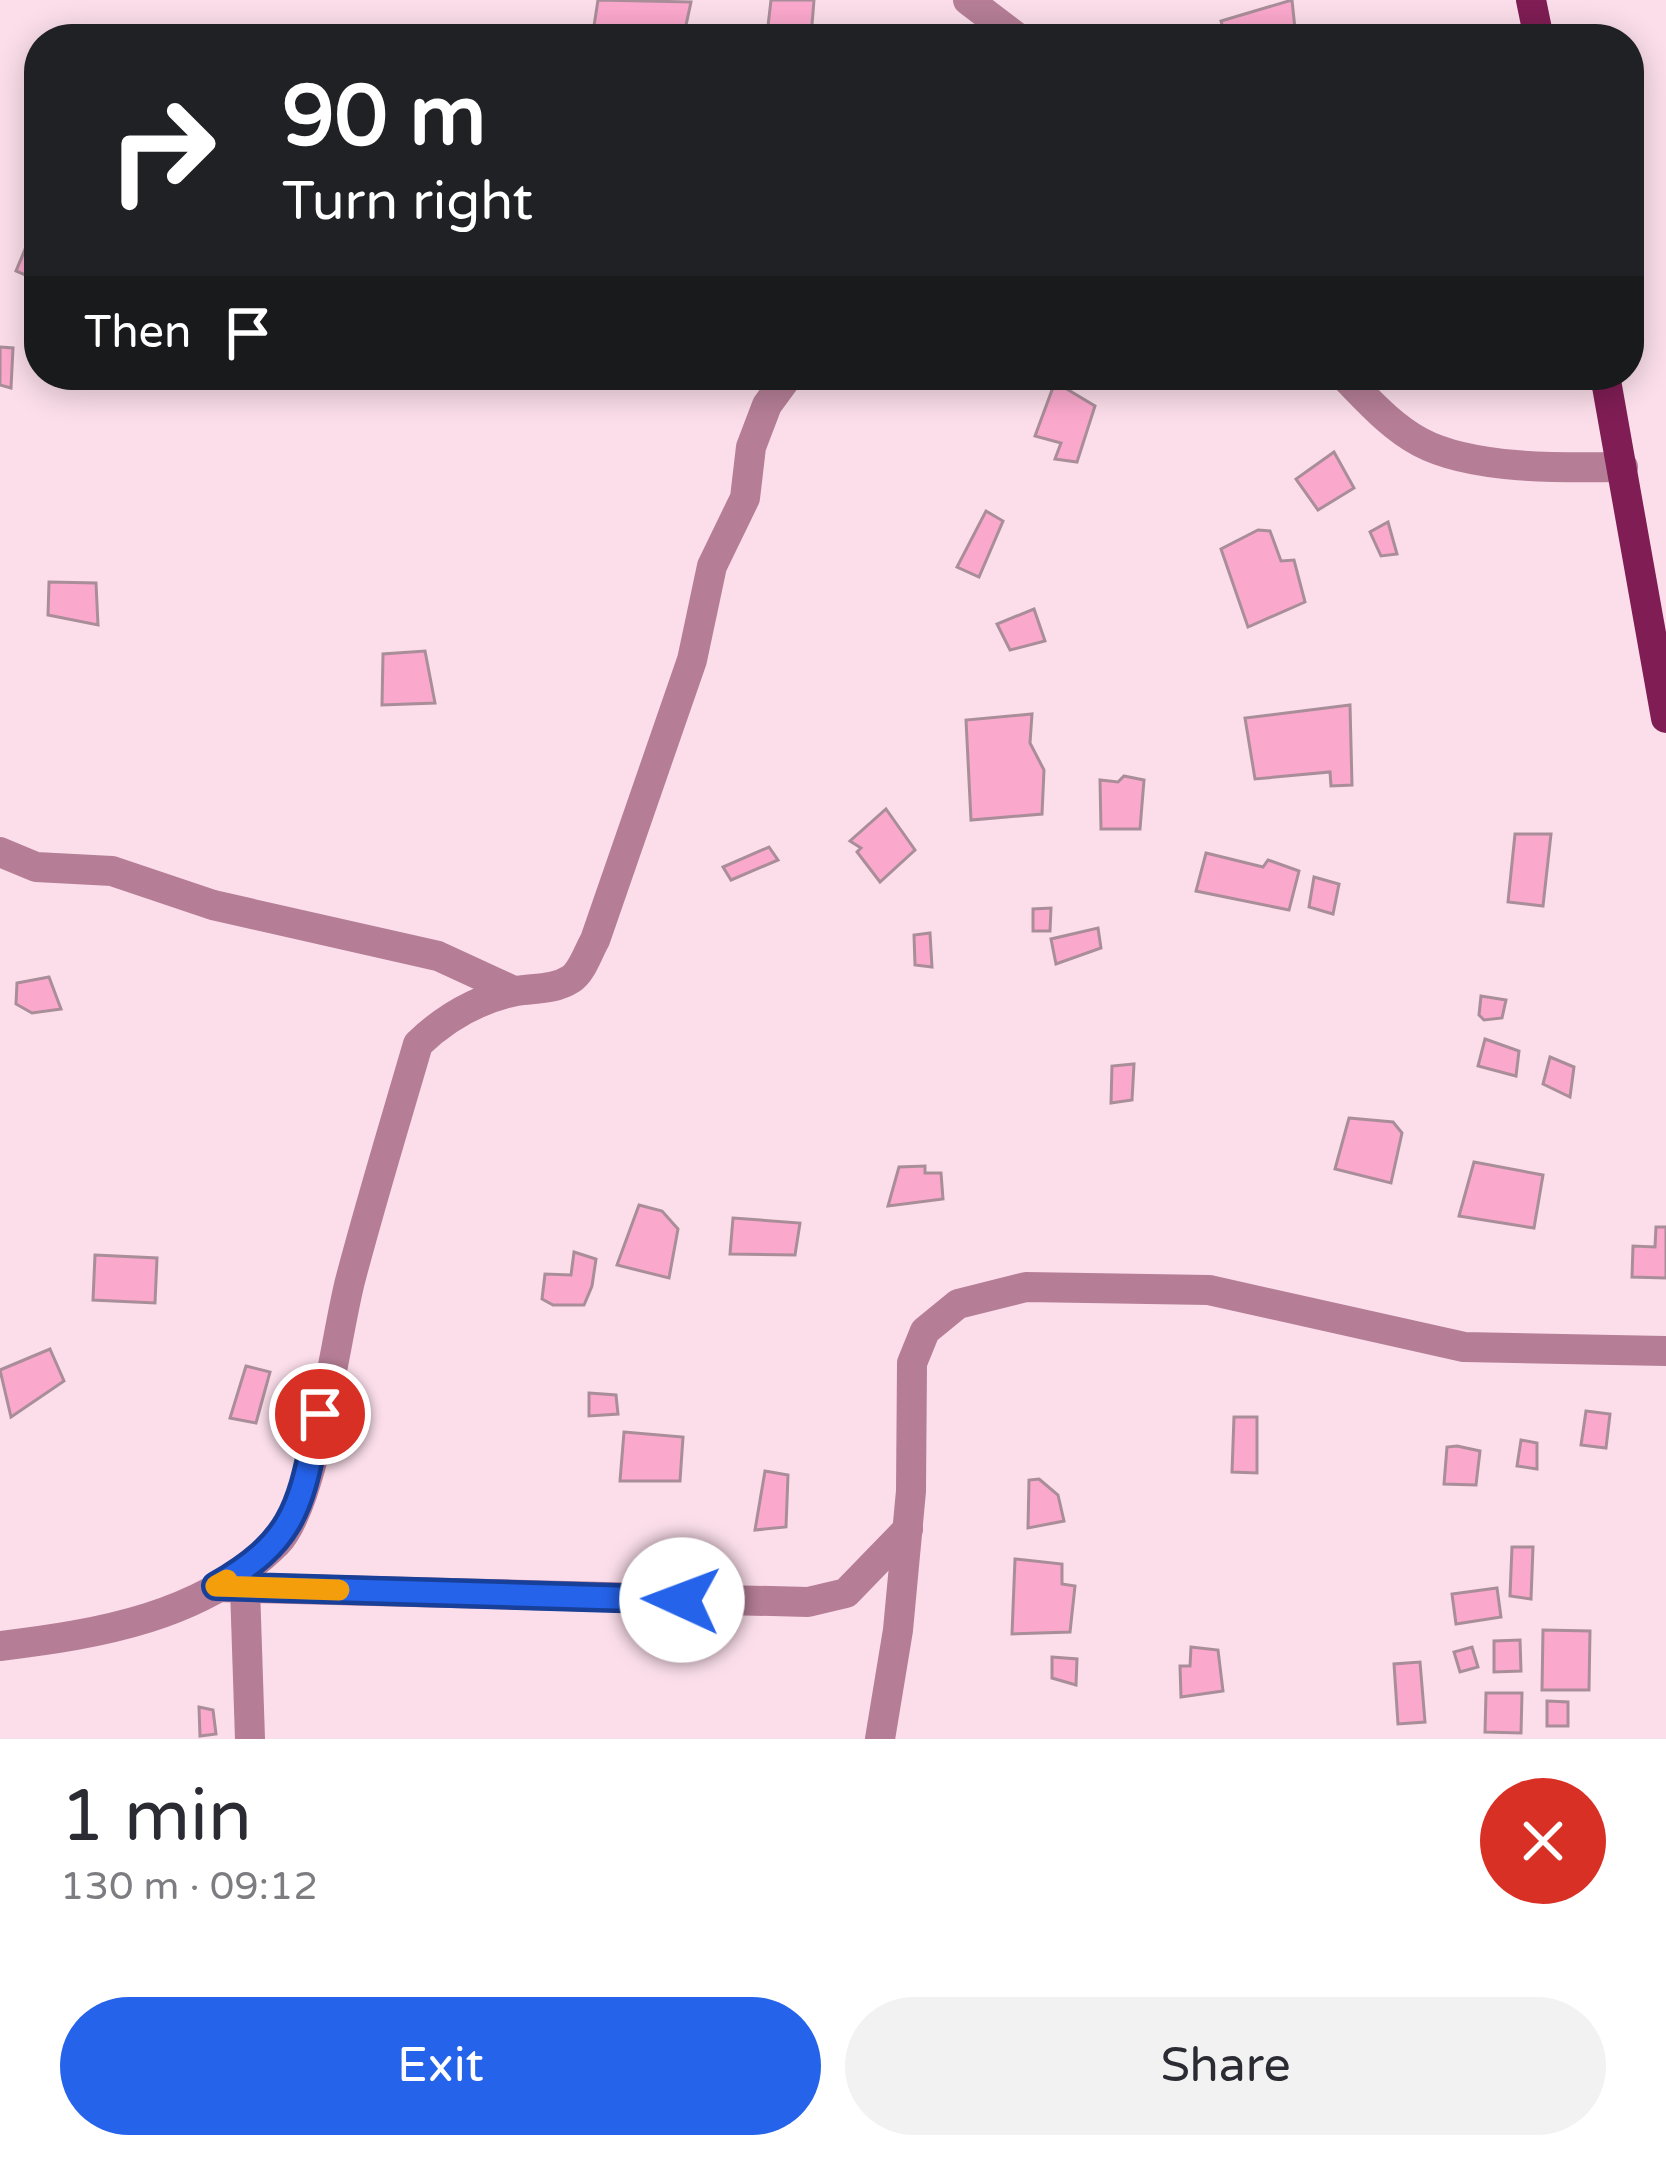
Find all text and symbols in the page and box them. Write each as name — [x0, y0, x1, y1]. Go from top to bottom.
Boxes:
text: 90 m — [282, 67, 486, 168]
icon: right — [84, 72, 240, 228]
text: Turn right — [282, 169, 533, 234]
icon: arrive — [215, 300, 281, 366]
text: Then — [84, 306, 191, 360]
pin — [269, 1363, 371, 1465]
icon: arrive — [287, 1381, 353, 1447]
position arrow — [619, 1537, 745, 1663]
text: 1 min — [60, 1774, 252, 1861]
button: close — [1480, 1778, 1606, 1904]
text: 130 m · 09:12 — [60, 1863, 318, 1910]
button: Exit — [60, 1997, 821, 2135]
button: Share — [845, 1997, 1606, 2135]

